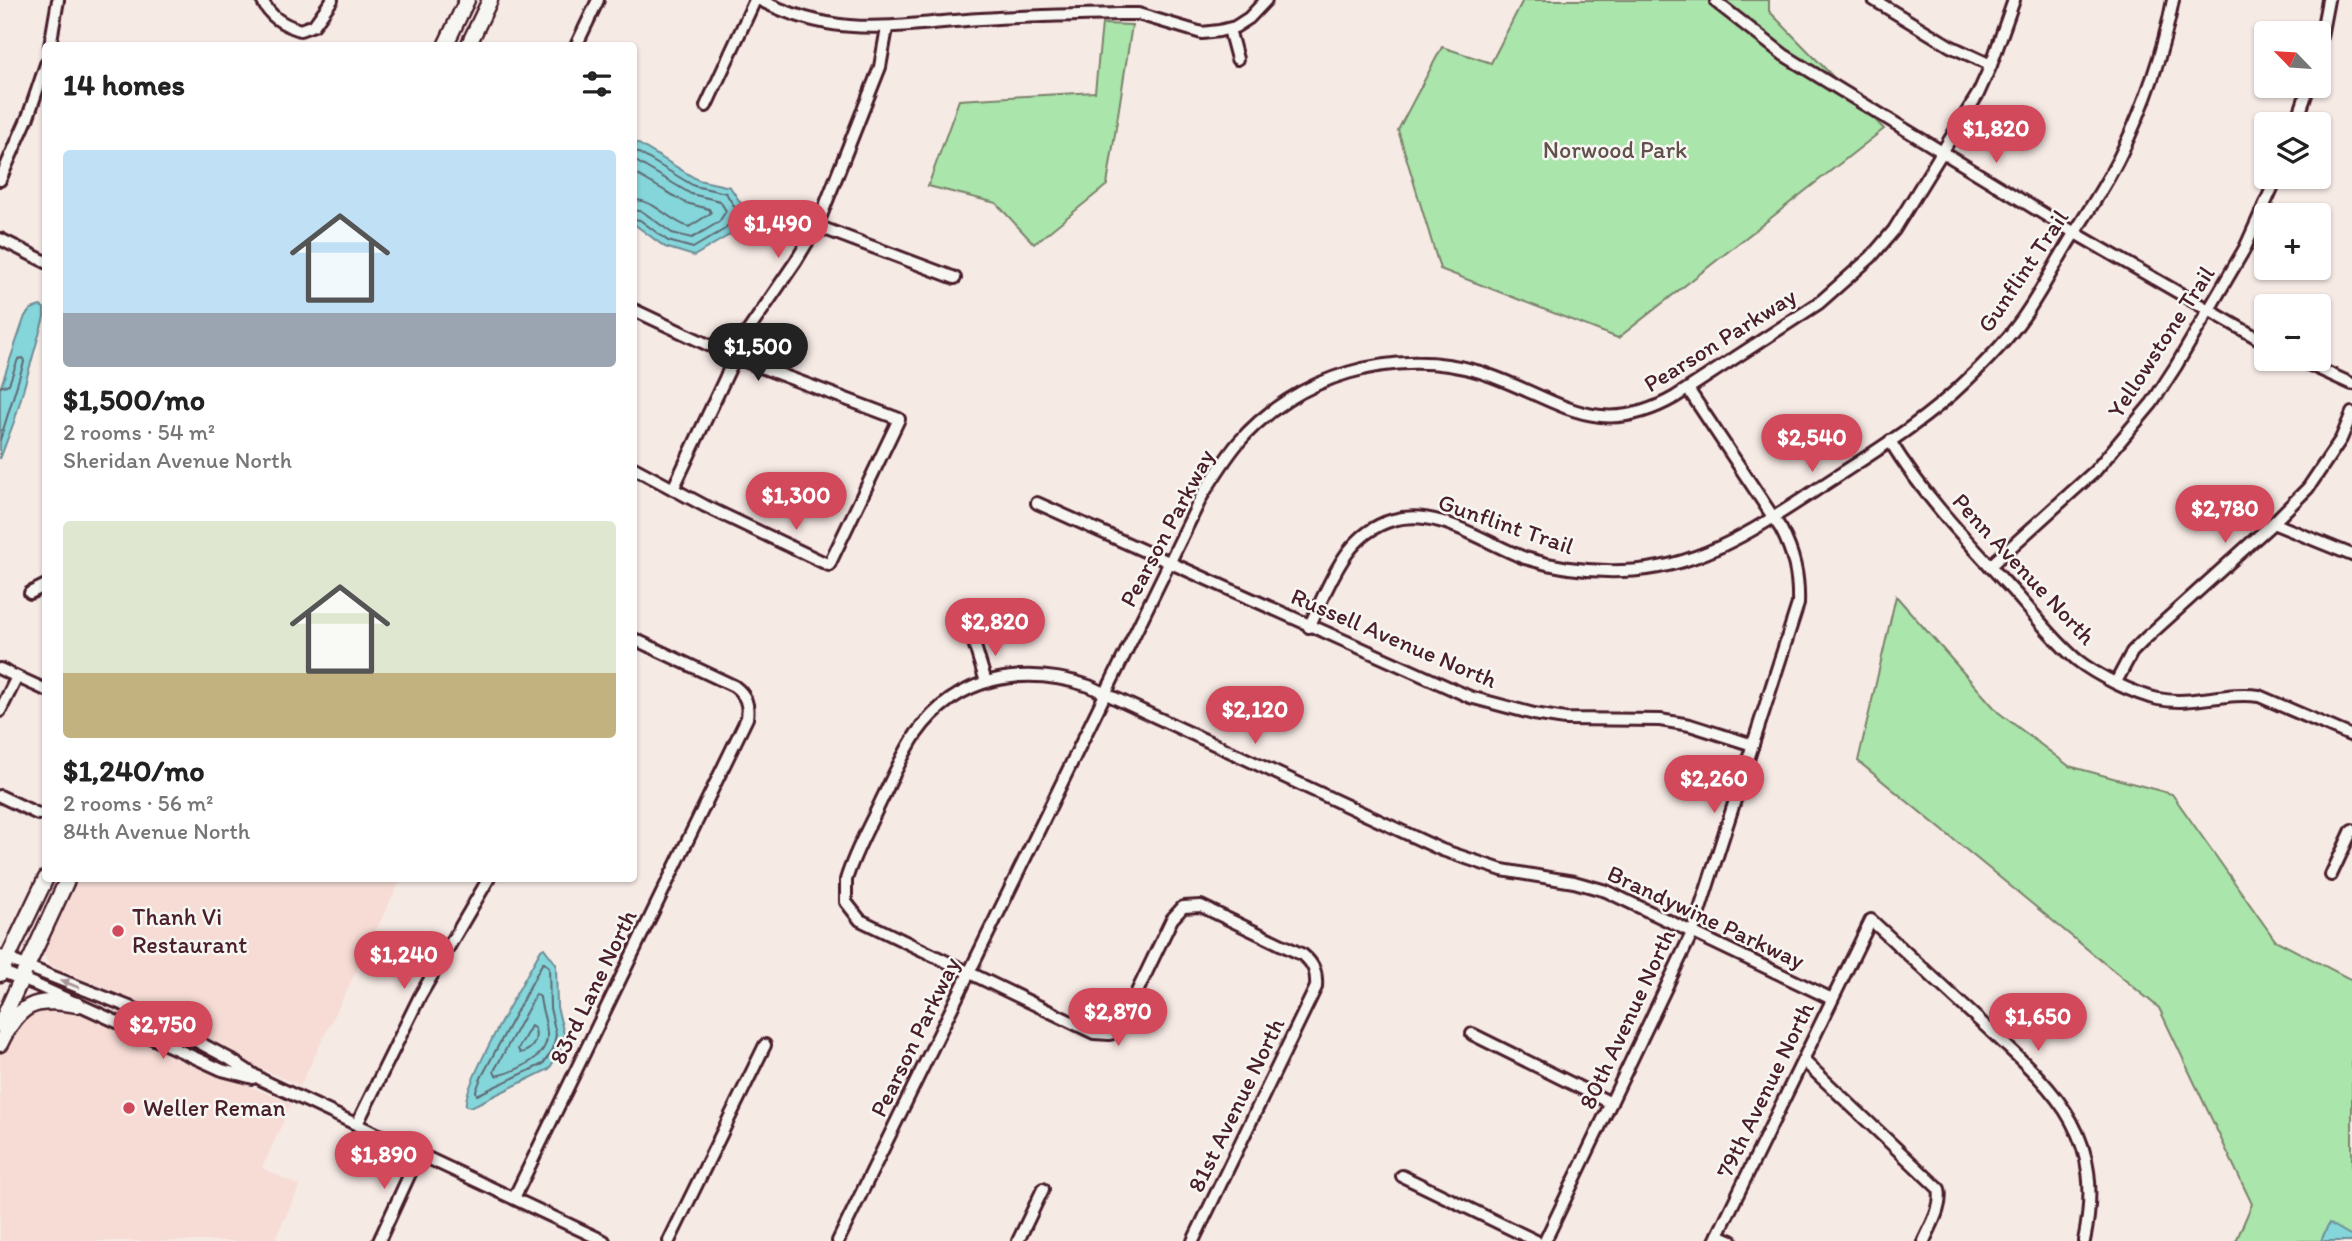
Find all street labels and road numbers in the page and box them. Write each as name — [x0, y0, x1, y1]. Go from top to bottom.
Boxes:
street label: Gunflint Trail — [1971, 204, 2074, 338]
street label: Yellowstone Trail — [2101, 260, 2221, 423]
street label: Pearson Parkway — [1638, 281, 1801, 398]
street label: Pearson Parkway — [1113, 444, 1220, 612]
street label: Gunflint Trail — [1434, 487, 1578, 560]
street label: Penn Avenue North — [1947, 487, 2102, 651]
street label: Russell Avenue North — [1287, 581, 1502, 694]
street label: Brandywine Parkway — [1603, 858, 1809, 975]
street label: 83rd Lane North — [543, 904, 643, 1069]
street label: 80th Avenue North — [1572, 924, 1681, 1114]
street label: Pearson Parkway — [863, 952, 966, 1121]
street label: 79th Avenue North — [1709, 997, 1820, 1182]
street label: 81st Avenue North — [1181, 1013, 1290, 1197]

